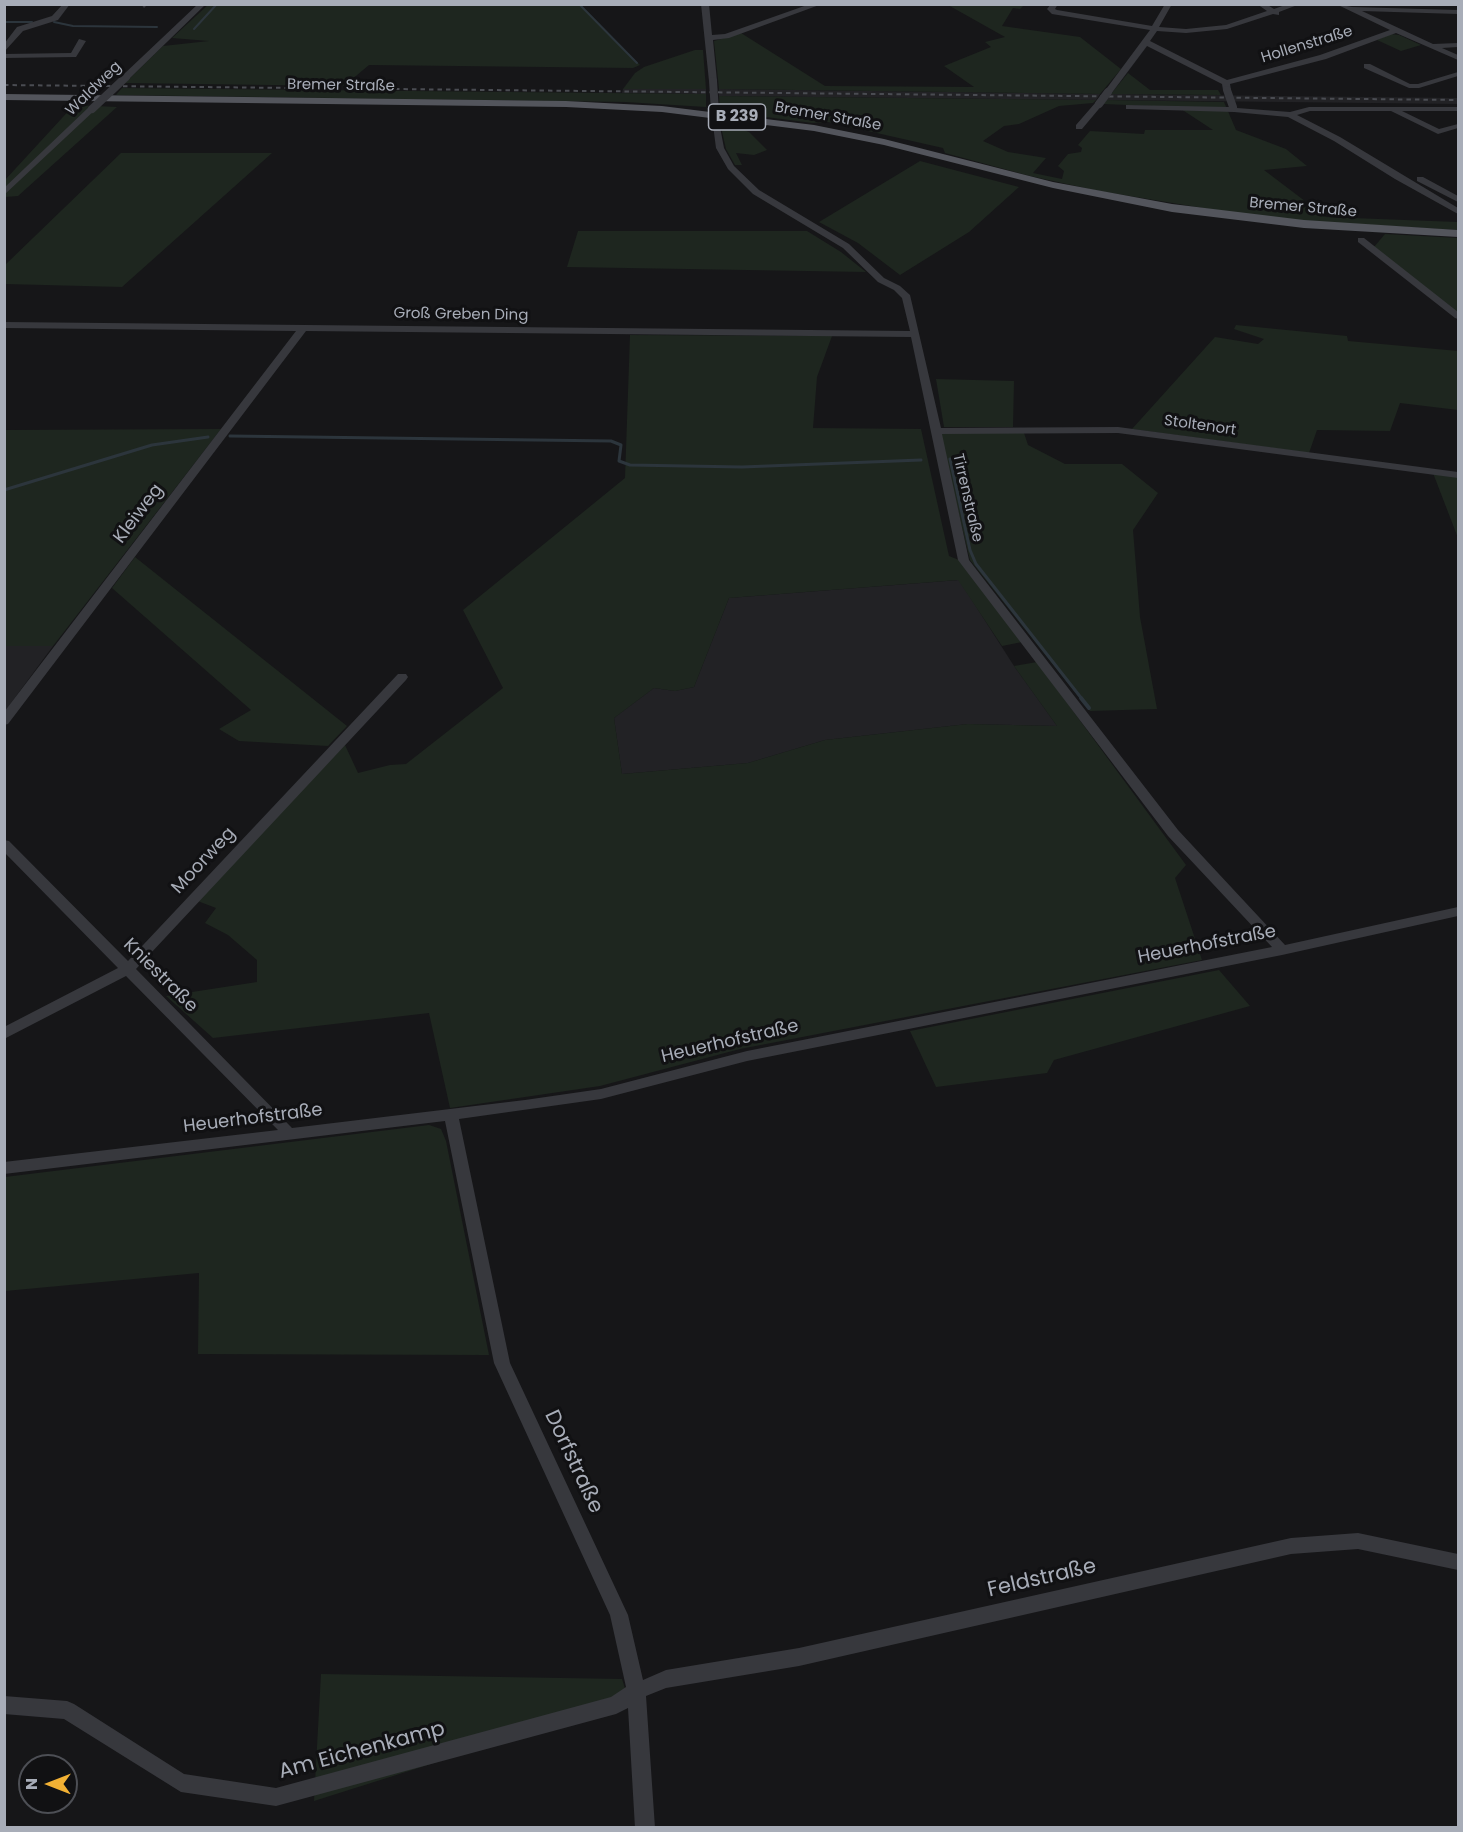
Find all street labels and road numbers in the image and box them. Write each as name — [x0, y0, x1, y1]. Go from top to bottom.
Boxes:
street label: Hollenstraße — [1259, 23, 1355, 67]
street label: Waldweg — [62, 58, 126, 120]
street label: Bremer Straße — [287, 76, 395, 96]
street label: Bremer Straße — [773, 99, 883, 135]
road number: B 239 — [708, 104, 766, 130]
street label: Bremer Straße — [1248, 194, 1358, 222]
street label: Groß Greben Ding — [393, 305, 529, 325]
street label: Stoltenort — [1163, 412, 1237, 440]
street label: Tirrenstraße — [948, 452, 986, 544]
street label: Kleiweg — [110, 480, 168, 548]
street label: Moorweg — [168, 823, 240, 899]
street label: Heuerhofstraße — [1136, 921, 1278, 969]
street label: Kniestraße — [118, 934, 202, 1018]
street label: Heuerhofstraße — [659, 1016, 801, 1068]
street label: Heuerhofstraße — [182, 1100, 324, 1138]
street label: Dorfstraße — [538, 1406, 608, 1518]
street label: Feldstraße — [985, 1554, 1099, 1604]
street label: Am Eichenkamp — [276, 1717, 448, 1785]

